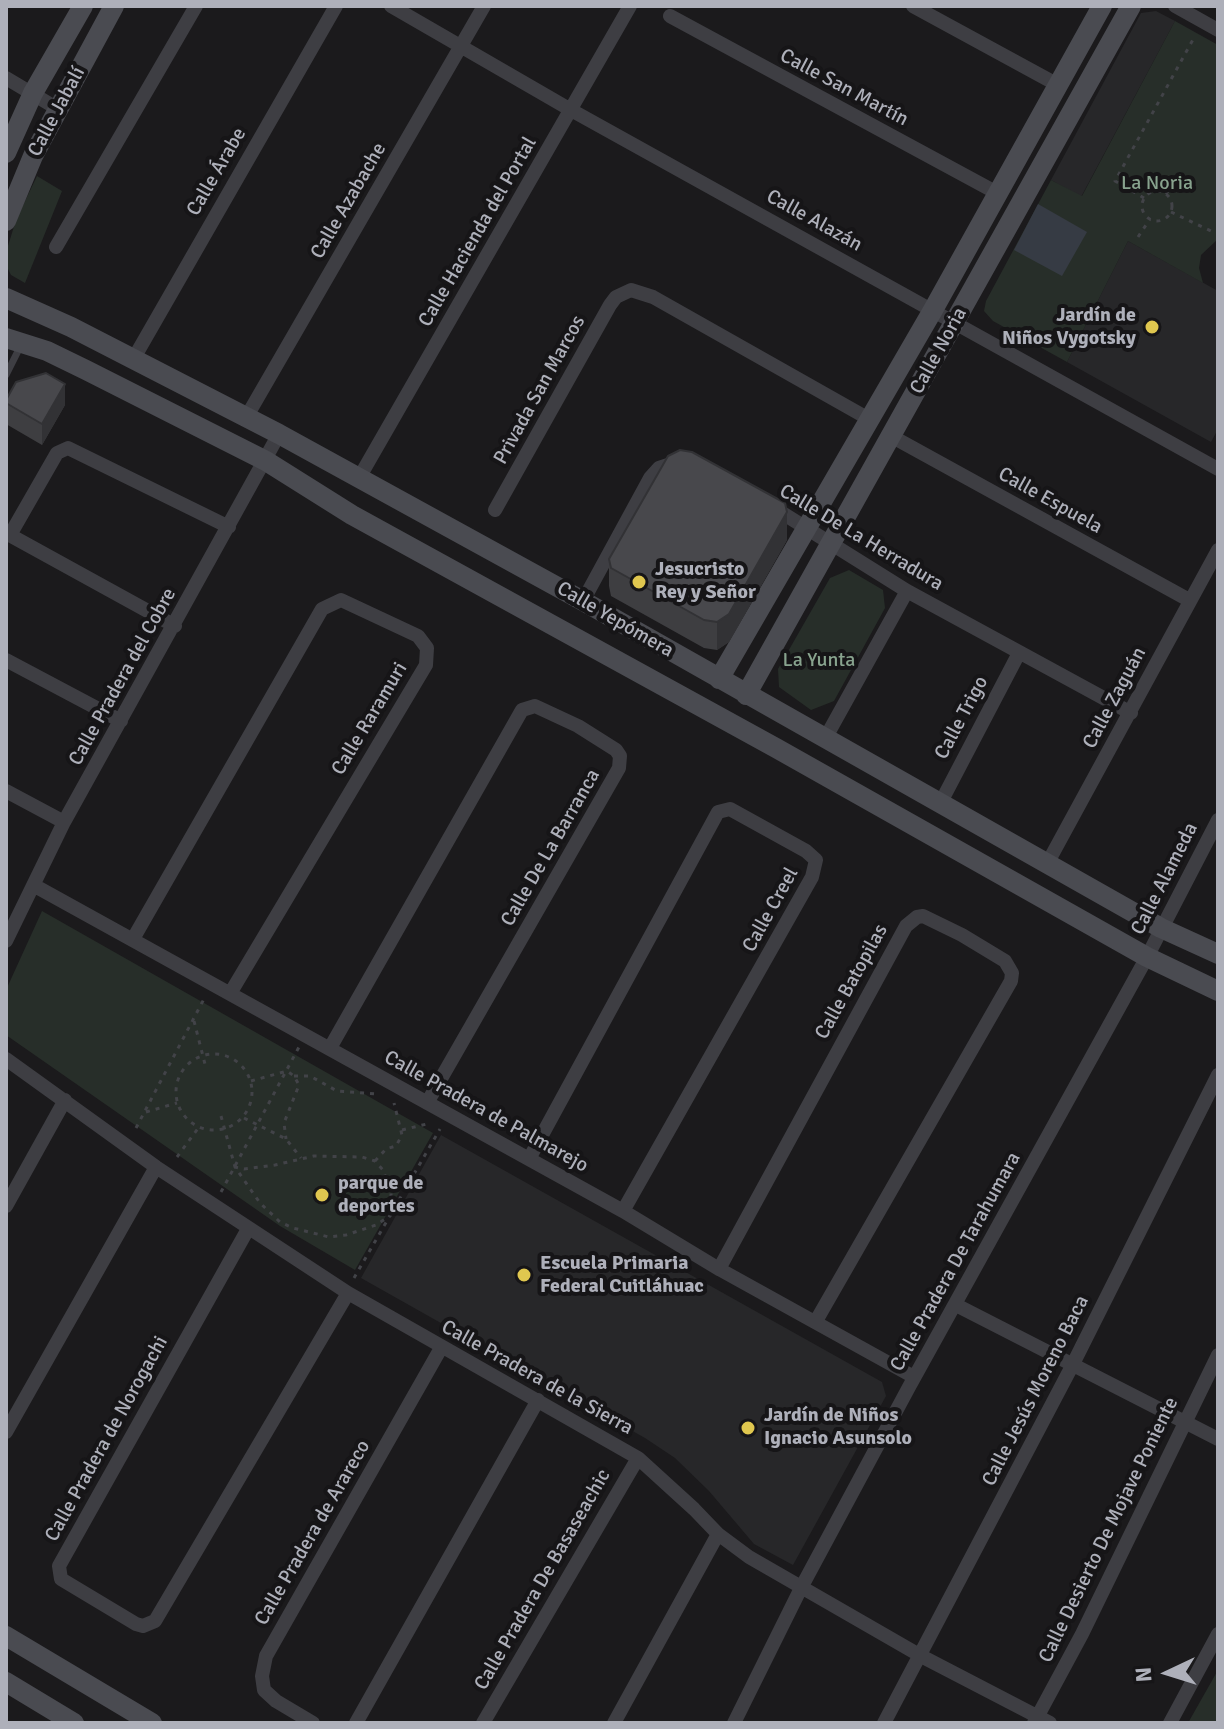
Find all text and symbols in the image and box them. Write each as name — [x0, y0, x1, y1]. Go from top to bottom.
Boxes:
street label: Calle San Martín — [776, 44, 912, 132]
street label: Calle Jabalí — [23, 63, 91, 161]
street label: Calle Árabe — [182, 124, 252, 220]
street label: Calle Hacienda del Portal — [414, 133, 542, 331]
street label: Calle Azabache — [306, 139, 392, 263]
park label: La Noria — [1121, 172, 1193, 196]
street label: Calle Alazán — [762, 185, 866, 257]
street label: Calle Noria — [905, 304, 973, 398]
place label: Jardín de Niños Vygotsky — [1002, 304, 1136, 351]
street label: Privada San Marcos — [489, 311, 591, 469]
marker: Jardín de Niños Vygotsky — [1143, 318, 1161, 336]
street label: Calle Espuela — [994, 463, 1106, 539]
street label: Calle De La Herradura — [775, 480, 947, 596]
place label: Jesucristo Rey y Señor — [655, 558, 756, 605]
marker: Jesucristo Rey y Señor — [630, 573, 648, 591]
street label: Calle Yepómera — [552, 577, 678, 663]
street label: Calle Pradera del Cobre — [64, 584, 182, 770]
street label: Calle Zaguán — [1078, 643, 1152, 753]
park label: La Yunta — [782, 649, 856, 673]
street label: Calle Raramuri — [327, 658, 413, 780]
street label: Calle Trigo — [930, 672, 994, 764]
street label: Calle De La Barranca — [496, 765, 606, 931]
street label: Calle Alameda — [1126, 819, 1204, 939]
street label: Calle Creel — [738, 864, 804, 956]
street label: Calle Batopilas — [811, 920, 893, 1044]
street label: Calle Pradera de Palmarejo — [380, 1046, 592, 1178]
street label: Calle Pradera De Tarahumara — [886, 1148, 1026, 1376]
place label: parque de deportes — [338, 1172, 423, 1219]
marker: parque de deportes — [313, 1186, 331, 1204]
place label: Escuela Primaria Federal Cuitláhuac — [540, 1252, 704, 1299]
marker: Escuela Primaria Federal Cuitláhuac — [515, 1266, 533, 1284]
street label: Calle Jesús Moreno Baca — [977, 1292, 1095, 1490]
street label: Calle Pradera de la Sierra — [437, 1315, 637, 1441]
street label: Calle Pradera de Norogachi — [40, 1332, 174, 1546]
street label: Calle Desierto De Mojave Poniente — [1034, 1393, 1184, 1667]
place label: Jardín de Niños Ignacio Asunsolo — [764, 1404, 912, 1451]
marker: Jardín de Niños Ignacio Asunsolo — [739, 1419, 757, 1437]
street label: Calle Pradera de Arareco — [250, 1436, 376, 1630]
street label: Calle Pradera De Basaseachic — [470, 1465, 616, 1695]
north arrow — [1128, 1633, 1208, 1713]
text: N — [1130, 1666, 1158, 1683]

